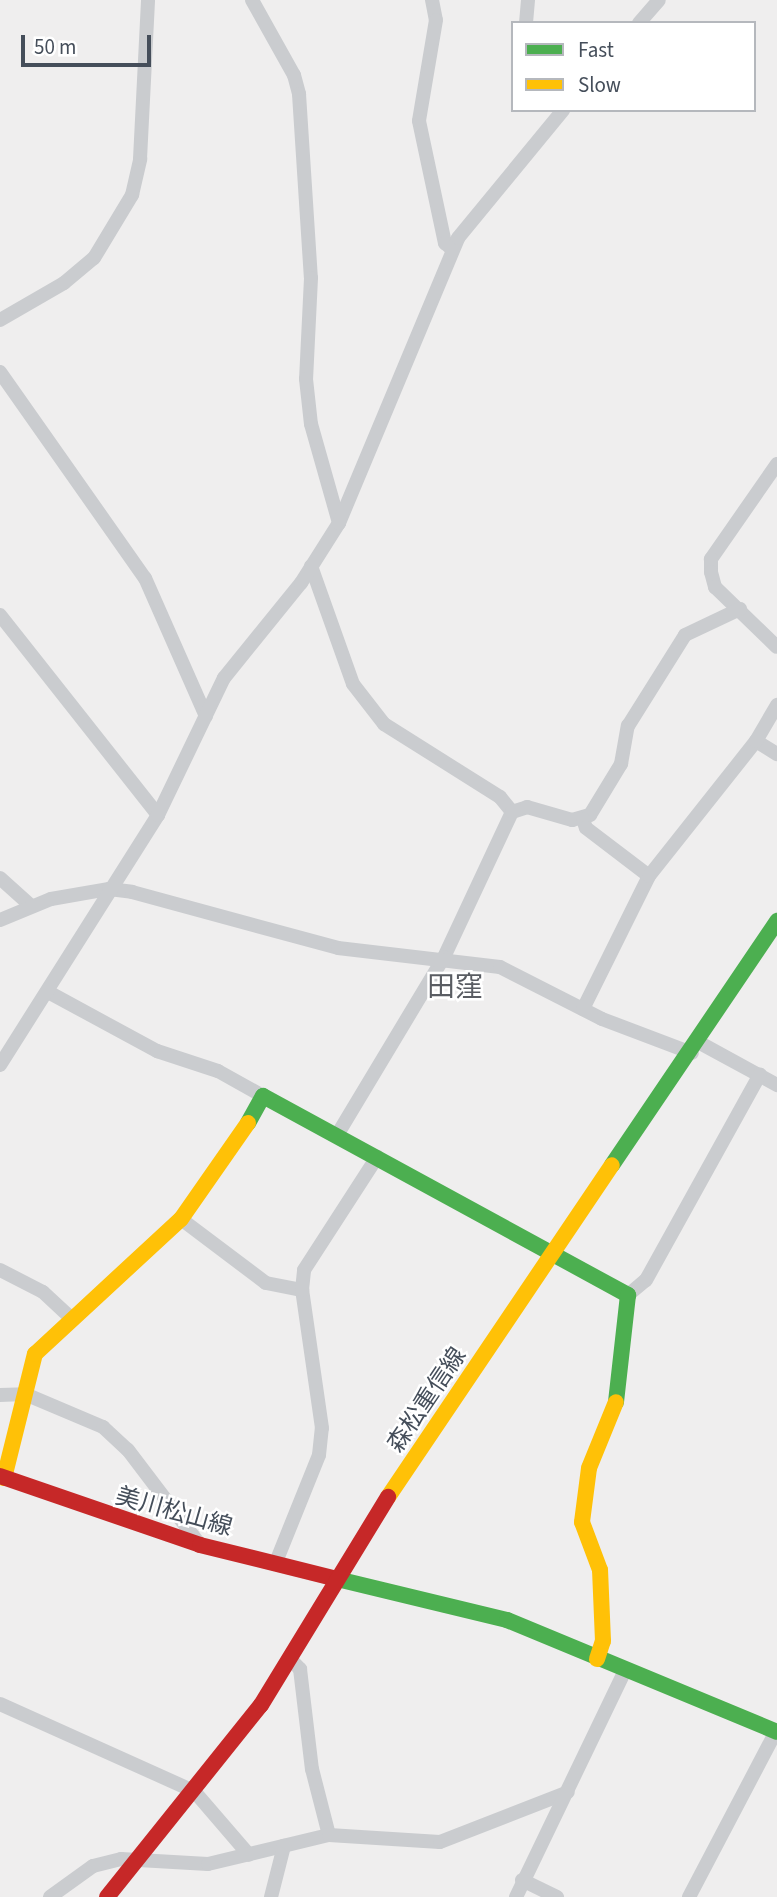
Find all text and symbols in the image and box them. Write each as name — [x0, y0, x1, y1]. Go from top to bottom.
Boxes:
scale bar — [24, 21, 154, 65]
legend — [511, 21, 756, 112]
text: 50 m — [34, 32, 76, 62]
text: Fast — [578, 35, 614, 65]
text: Slow — [578, 70, 621, 100]
district label: 田窪 — [427, 970, 483, 1004]
street label: 森松重信線 — [382, 1342, 472, 1458]
street label: 美川松山線 — [112, 1482, 236, 1542]

